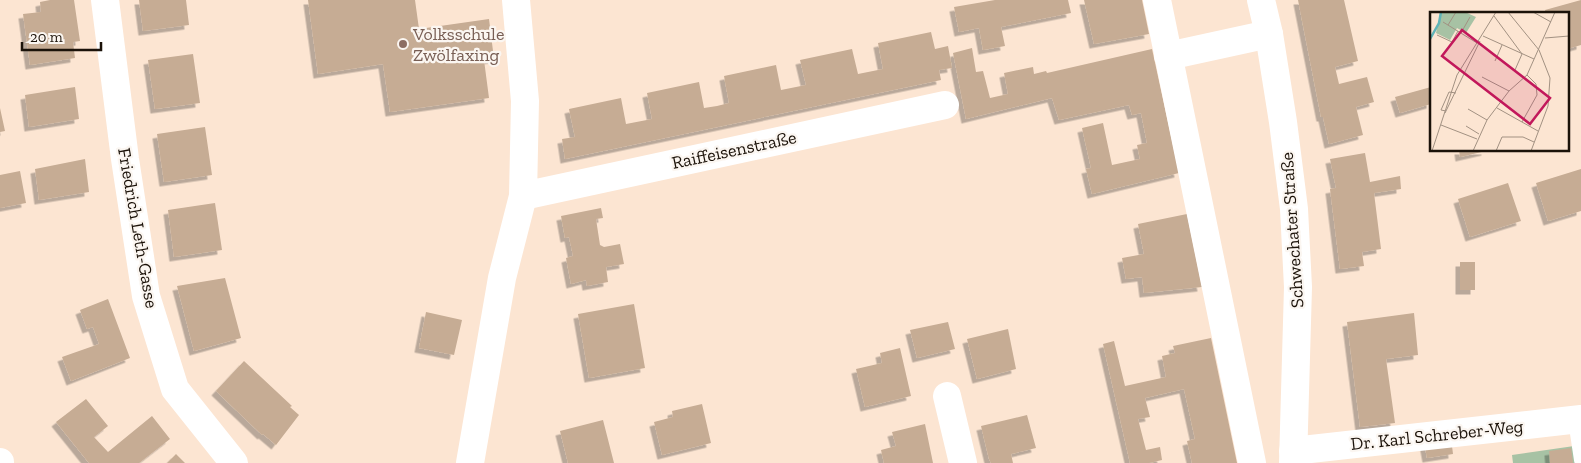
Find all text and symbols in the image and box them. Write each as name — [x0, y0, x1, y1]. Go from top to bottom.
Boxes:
inset map — [1430, 12, 1568, 151]
scale bar — [22, 20, 101, 52]
place label: Volksschule Zwölfaxing — [412, 23, 504, 66]
text: 20 m — [30, 28, 63, 46]
marker: Volksschule Zwölfaxing — [397, 38, 409, 50]
street label: Raiffeisenstraße — [670, 126, 798, 174]
street label: Friedrich Leth-Gasse — [113, 146, 163, 310]
street label: Schwechater Straße — [1276, 151, 1308, 309]
street label: Dr. Karl Schreber-Weg — [1350, 415, 1525, 455]

